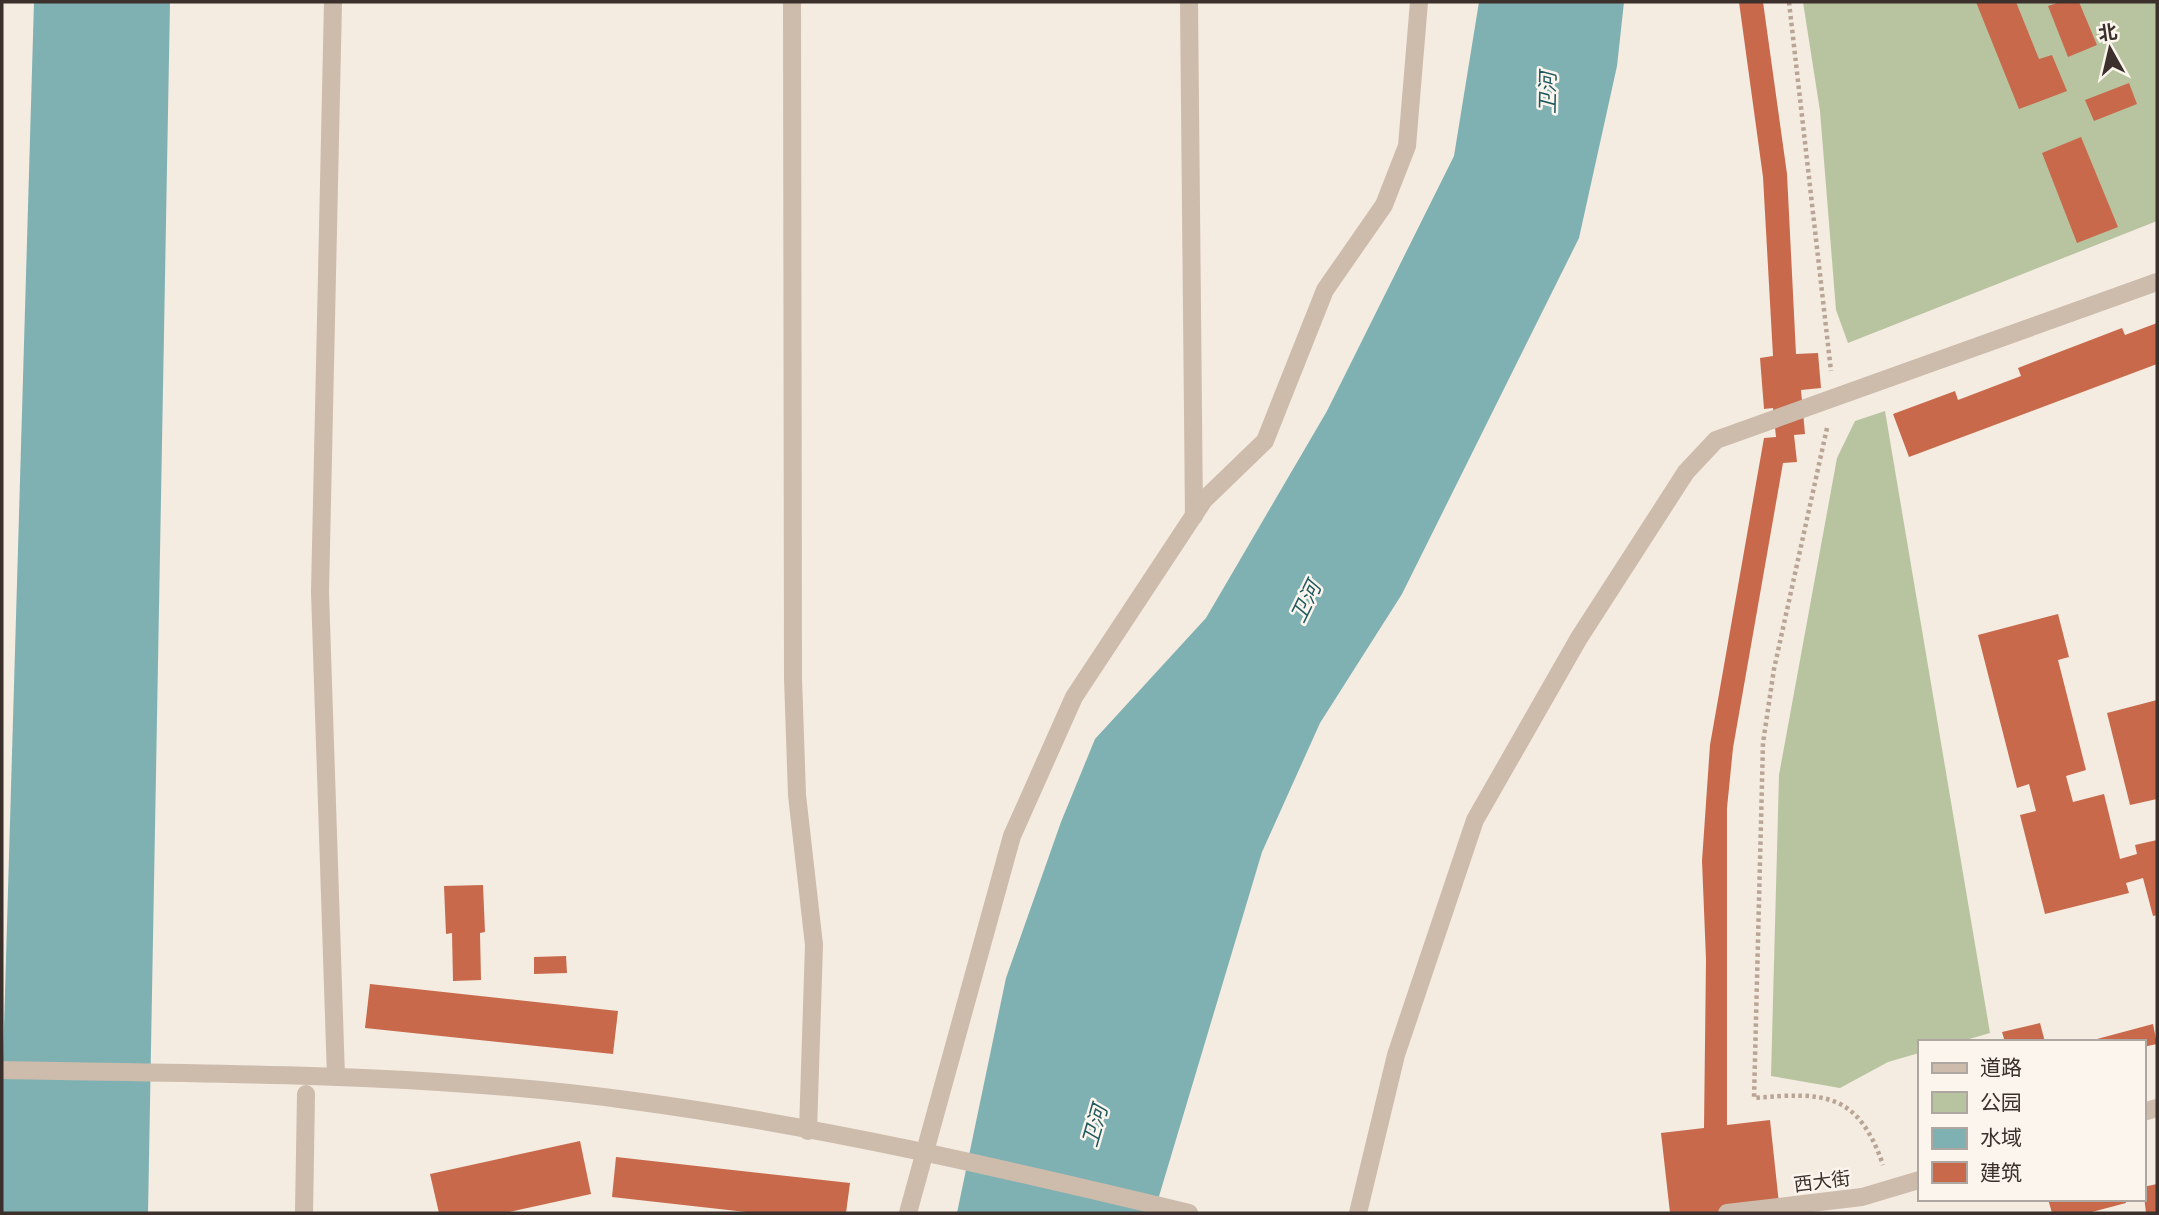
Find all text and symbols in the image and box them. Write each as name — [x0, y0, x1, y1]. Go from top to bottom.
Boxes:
north arrow — [2075, 14, 2145, 84]
text: 北 — [2097, 20, 2119, 45]
water label: 卫河 — [1536, 68, 1560, 114]
water label: 卫河 — [1286, 574, 1328, 626]
legend — [1918, 1040, 2145, 1201]
text: 道路 — [1980, 1056, 2022, 1080]
text: 公园 — [1980, 1091, 2022, 1115]
water label: 卫河 — [1078, 1099, 1113, 1149]
text: 水域 — [1980, 1126, 2022, 1150]
text: 建筑 — [1980, 1161, 2022, 1185]
street label: 西大街 — [1792, 1167, 1852, 1196]

